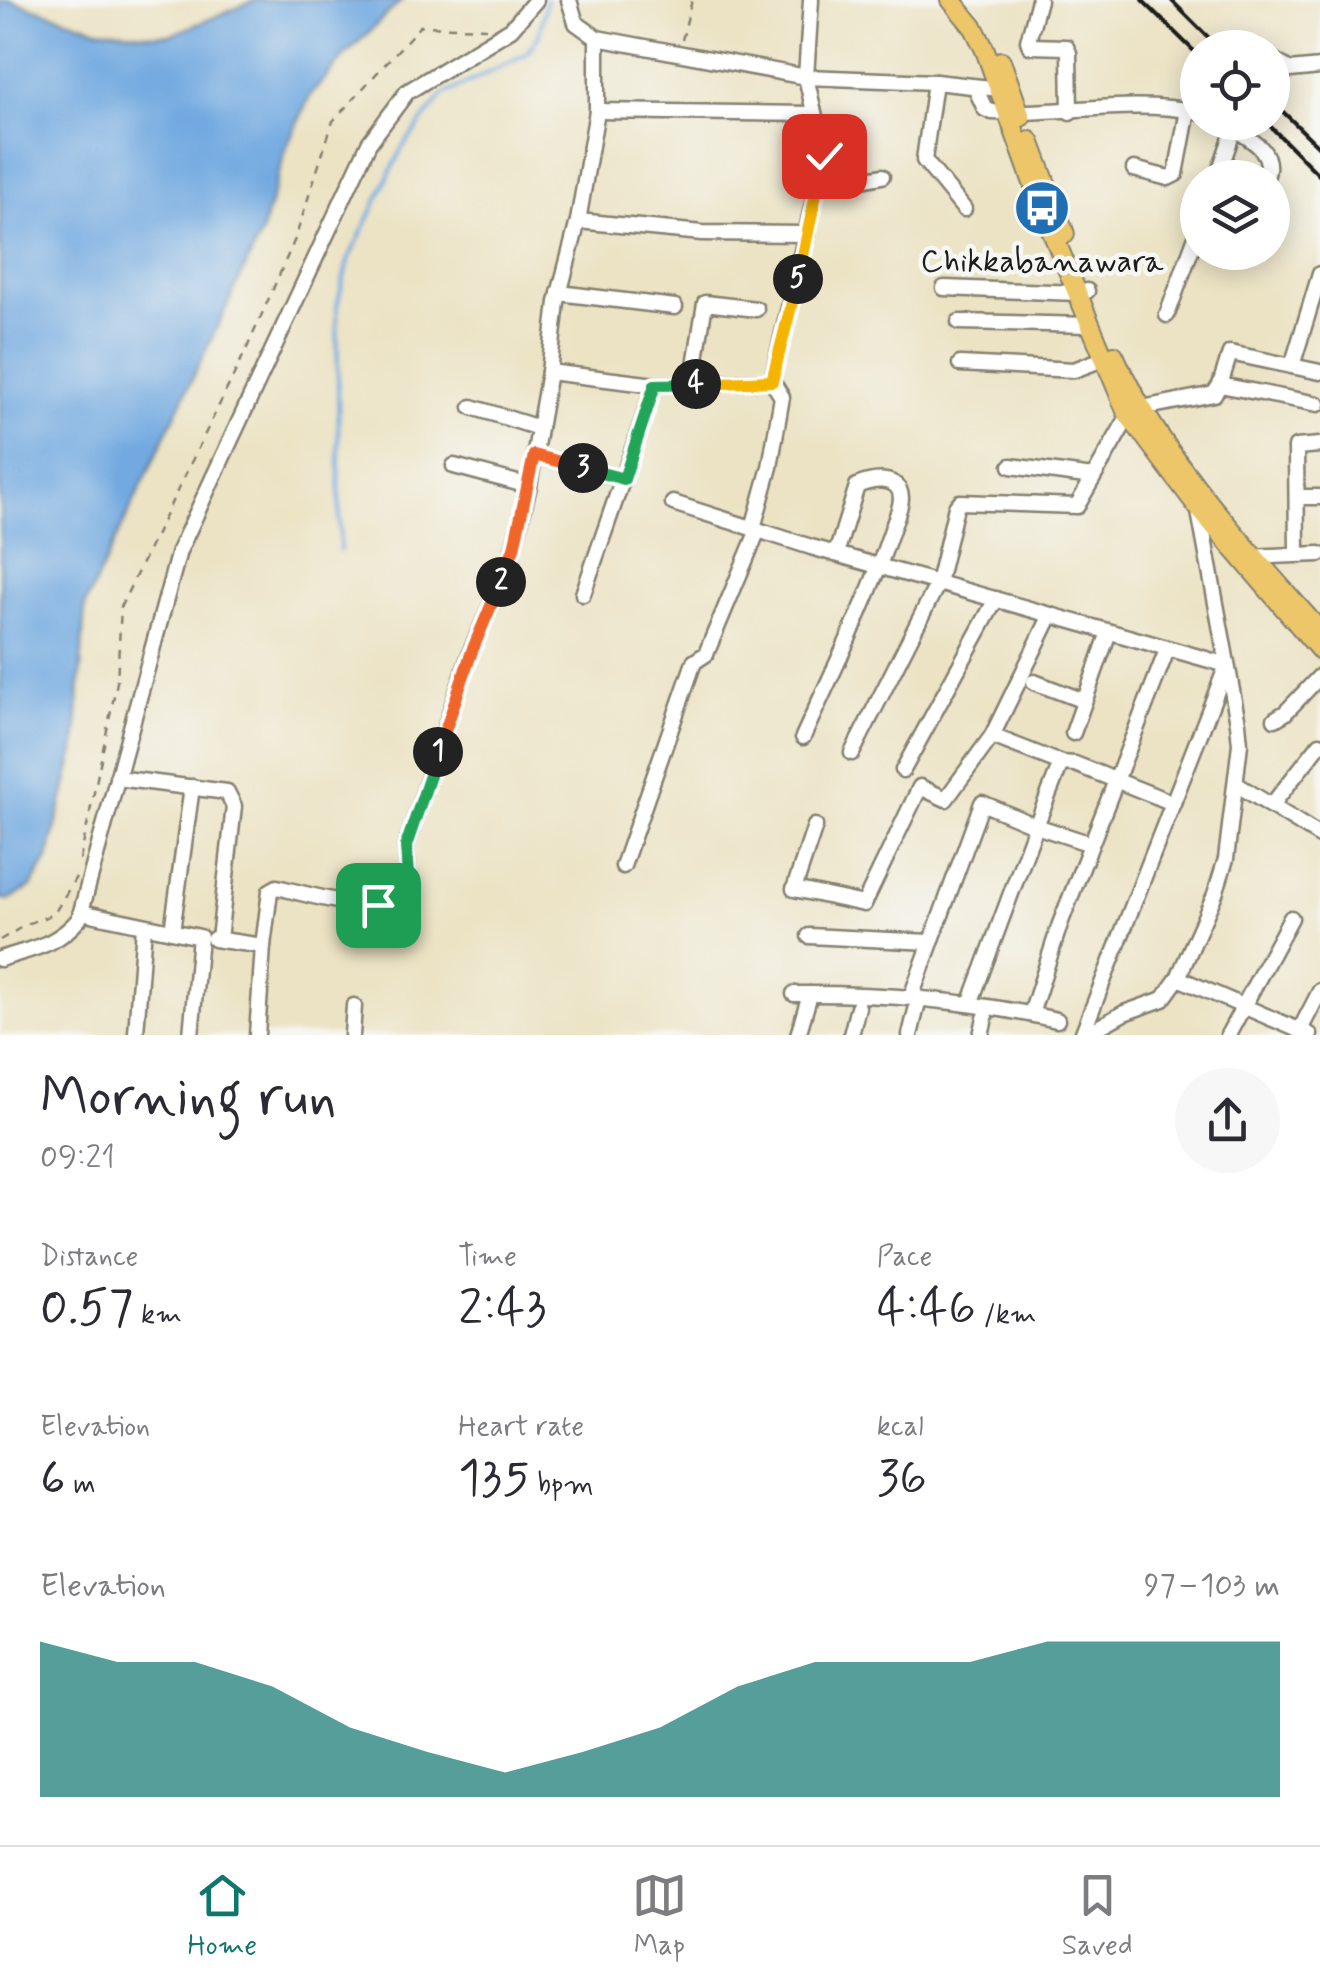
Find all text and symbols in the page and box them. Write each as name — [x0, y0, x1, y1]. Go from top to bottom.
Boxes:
map controls — [1180, 30, 1290, 270]
button: locate — [1180, 30, 1290, 140]
pin — [782, 114, 867, 199]
icon: check — [797, 129, 852, 184]
button: layers — [1180, 160, 1290, 270]
bus stop icon: Chikkabanawara — [1012, 178, 1072, 238]
place label: Chikkabanawara — [920, 241, 1164, 283]
pin: 5 — [773, 254, 823, 304]
text: 5 — [790, 260, 806, 297]
pin: 4 — [671, 359, 721, 409]
text: 4 — [688, 365, 704, 402]
pin: 3 — [558, 443, 608, 493]
text: 3 — [577, 449, 589, 486]
pin: 2 — [476, 557, 526, 607]
text: 2 — [494, 563, 508, 600]
pin: 1 — [413, 727, 463, 777]
text: 1 — [432, 733, 444, 770]
pin — [336, 863, 421, 948]
icon: arrive — [351, 878, 406, 933]
text: Morning run — [40, 1063, 337, 1135]
button: share — [1175, 1068, 1280, 1173]
text: 09:21 — [40, 1137, 115, 1179]
text: Distance — [40, 1239, 138, 1276]
text: Time — [458, 1239, 517, 1276]
text: Pace — [877, 1239, 932, 1276]
text: 0.57 — [40, 1276, 134, 1342]
text: 2:43 — [458, 1276, 546, 1342]
text: 4:46 — [877, 1276, 976, 1342]
text: km — [134, 1297, 182, 1334]
text: /km — [976, 1297, 1036, 1334]
text: Elevation — [40, 1409, 150, 1446]
text: Heart rate — [458, 1409, 584, 1446]
text: kcal — [877, 1409, 924, 1446]
text: 6 — [40, 1446, 66, 1512]
text: 135 — [458, 1446, 530, 1512]
text: 36 — [877, 1446, 927, 1512]
text: m — [66, 1467, 95, 1504]
text: bpm — [530, 1467, 594, 1504]
text: Elevation — [40, 1565, 166, 1607]
text: 97–103 m — [1144, 1565, 1280, 1607]
tab: Home — [187, 1868, 257, 1965]
tab: Map — [632, 1868, 687, 1965]
tab: Saved — [1062, 1868, 1133, 1965]

